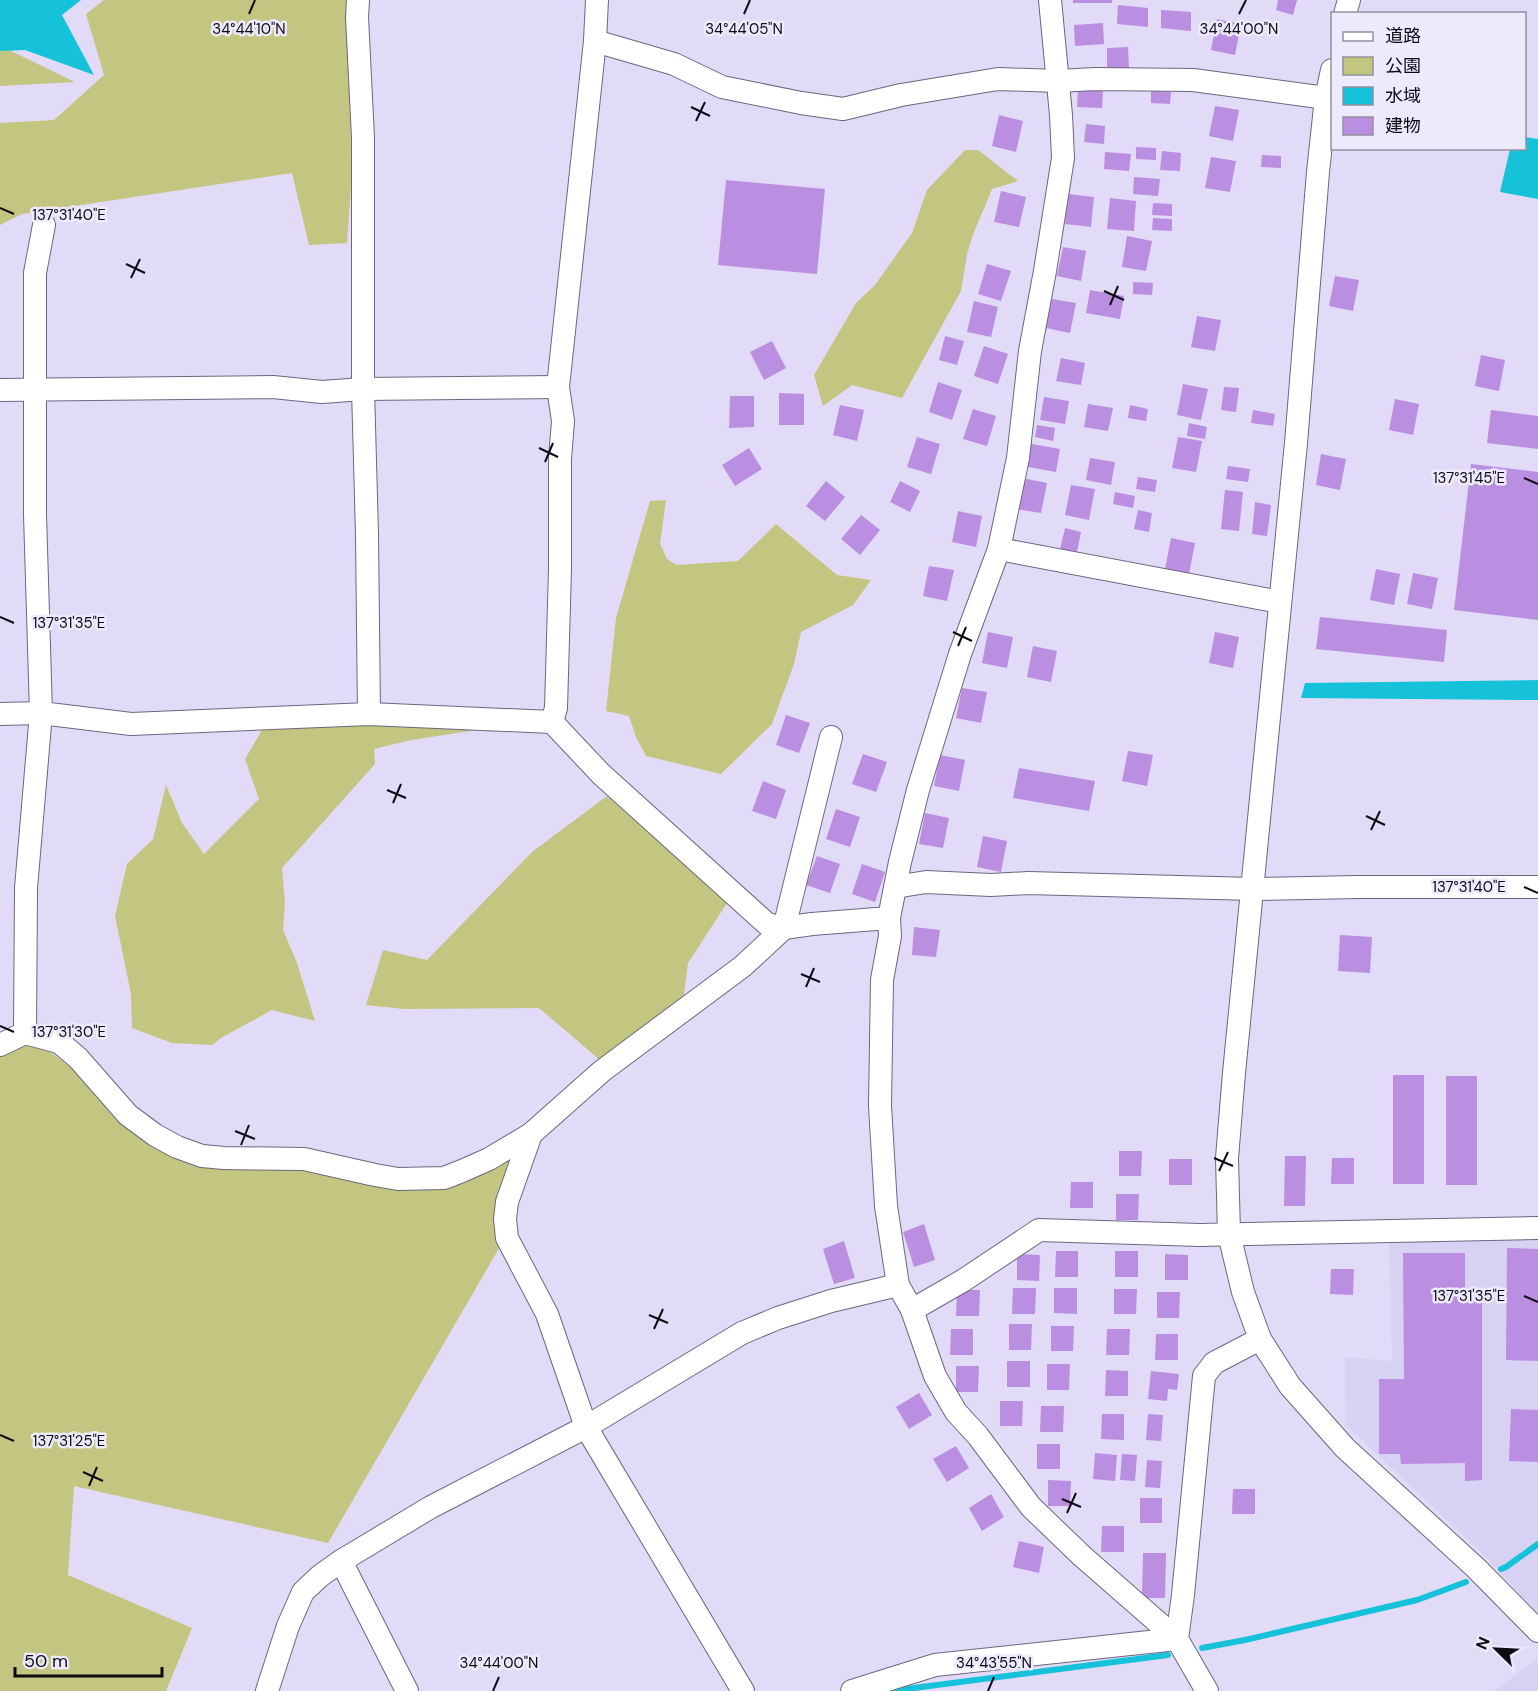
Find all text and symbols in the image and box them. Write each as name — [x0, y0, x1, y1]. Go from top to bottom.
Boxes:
legend — [1331, 12, 1526, 150]
text: 34°44'10"N — [212, 19, 286, 39]
text: 34°44'05"N — [705, 19, 783, 39]
text: 34°44'00"N — [1200, 19, 1278, 39]
text: 道路 — [1385, 24, 1421, 48]
text: 公園 — [1385, 54, 1421, 78]
text: 水域 — [1385, 84, 1421, 108]
text: 建物 — [1385, 114, 1421, 138]
text: 137°31'40"E — [32, 205, 106, 225]
text: 137°31'45"E — [1433, 468, 1505, 488]
text: 137°31'35"E — [33, 613, 105, 633]
text: 137°31'40"E — [1432, 877, 1506, 897]
text: 137°31'30"E — [32, 1022, 106, 1042]
text: 137°31'35"E — [1433, 1286, 1505, 1306]
text: 137°31'25"E — [33, 1431, 105, 1451]
north arrow — [1466, 1619, 1526, 1679]
text: N — [1471, 1634, 1495, 1653]
scale bar — [15, 1640, 162, 1678]
text: 50 m — [24, 1649, 68, 1673]
text: 34°44'00"N — [460, 1653, 538, 1673]
text: 34°43'55"N — [956, 1653, 1032, 1673]

